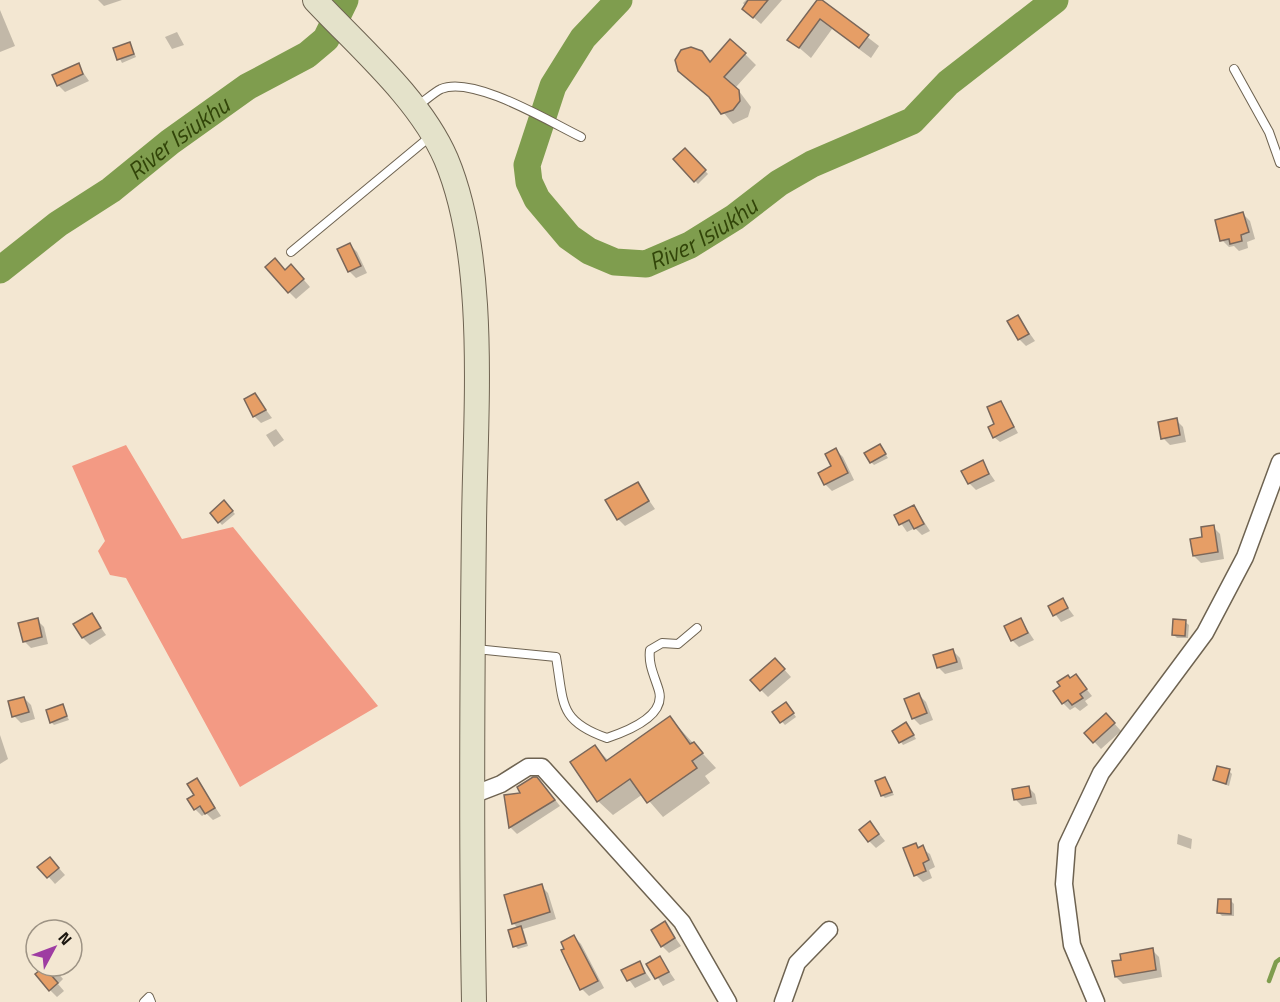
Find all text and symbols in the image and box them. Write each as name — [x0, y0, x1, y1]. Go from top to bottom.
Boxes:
water label: River Isiukhu — [119, 86, 238, 188]
water label: River Isiukhu — [643, 187, 767, 279]
north arrow — [24, 918, 84, 978]
text: N — [53, 926, 78, 950]

